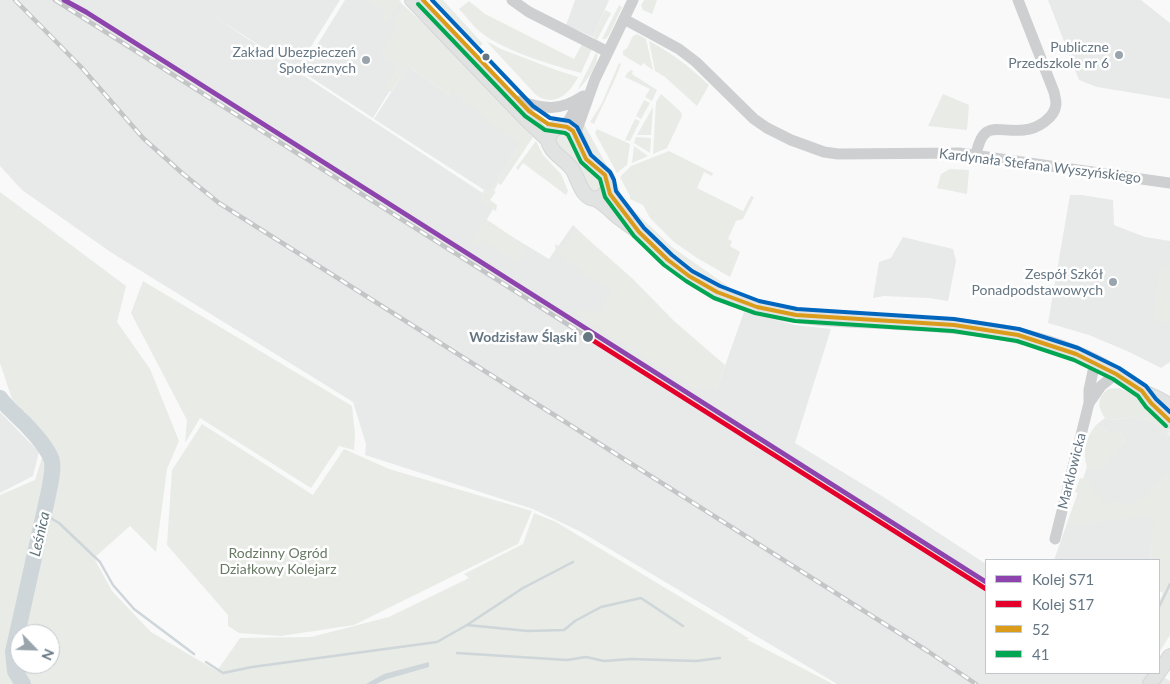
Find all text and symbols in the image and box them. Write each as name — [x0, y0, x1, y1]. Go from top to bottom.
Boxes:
place label: Publiczne Przedszkole nr 6 — [1008, 39, 1109, 72]
place label: Zakład Ubezpieczeń Społecznych — [232, 44, 356, 76]
marker: Publiczne Przedszkole nr 6 — [1113, 49, 1125, 61]
unlabelled marker — [481, 52, 491, 62]
marker: Zakład Ubezpieczeń Społecznych — [360, 54, 372, 66]
street label: Kardynała Stefana Wyszyńskiego — [938, 145, 1142, 187]
place label: Zespół Szkół Ponadpodstawowych — [972, 266, 1103, 298]
marker: Zespół Szkół Ponadpodstawowych — [1107, 276, 1119, 288]
place label: Wodzisław Śląski — [469, 329, 577, 345]
marker: Wodzisław Śląski — [581, 330, 595, 344]
street label: Marklowicka — [1054, 431, 1090, 511]
water label: Leśnica — [26, 510, 54, 558]
park label: Rodzinny Ogród Działkowy Kolejarz — [220, 545, 336, 578]
legend — [985, 559, 1160, 674]
text: Kolej S71 — [1032, 570, 1094, 588]
text: Kolej S17 — [1032, 595, 1094, 613]
text: 52 — [1032, 620, 1049, 638]
north arrow — [10, 624, 60, 674]
text: 41 — [1032, 645, 1049, 663]
text: N — [38, 647, 58, 663]

